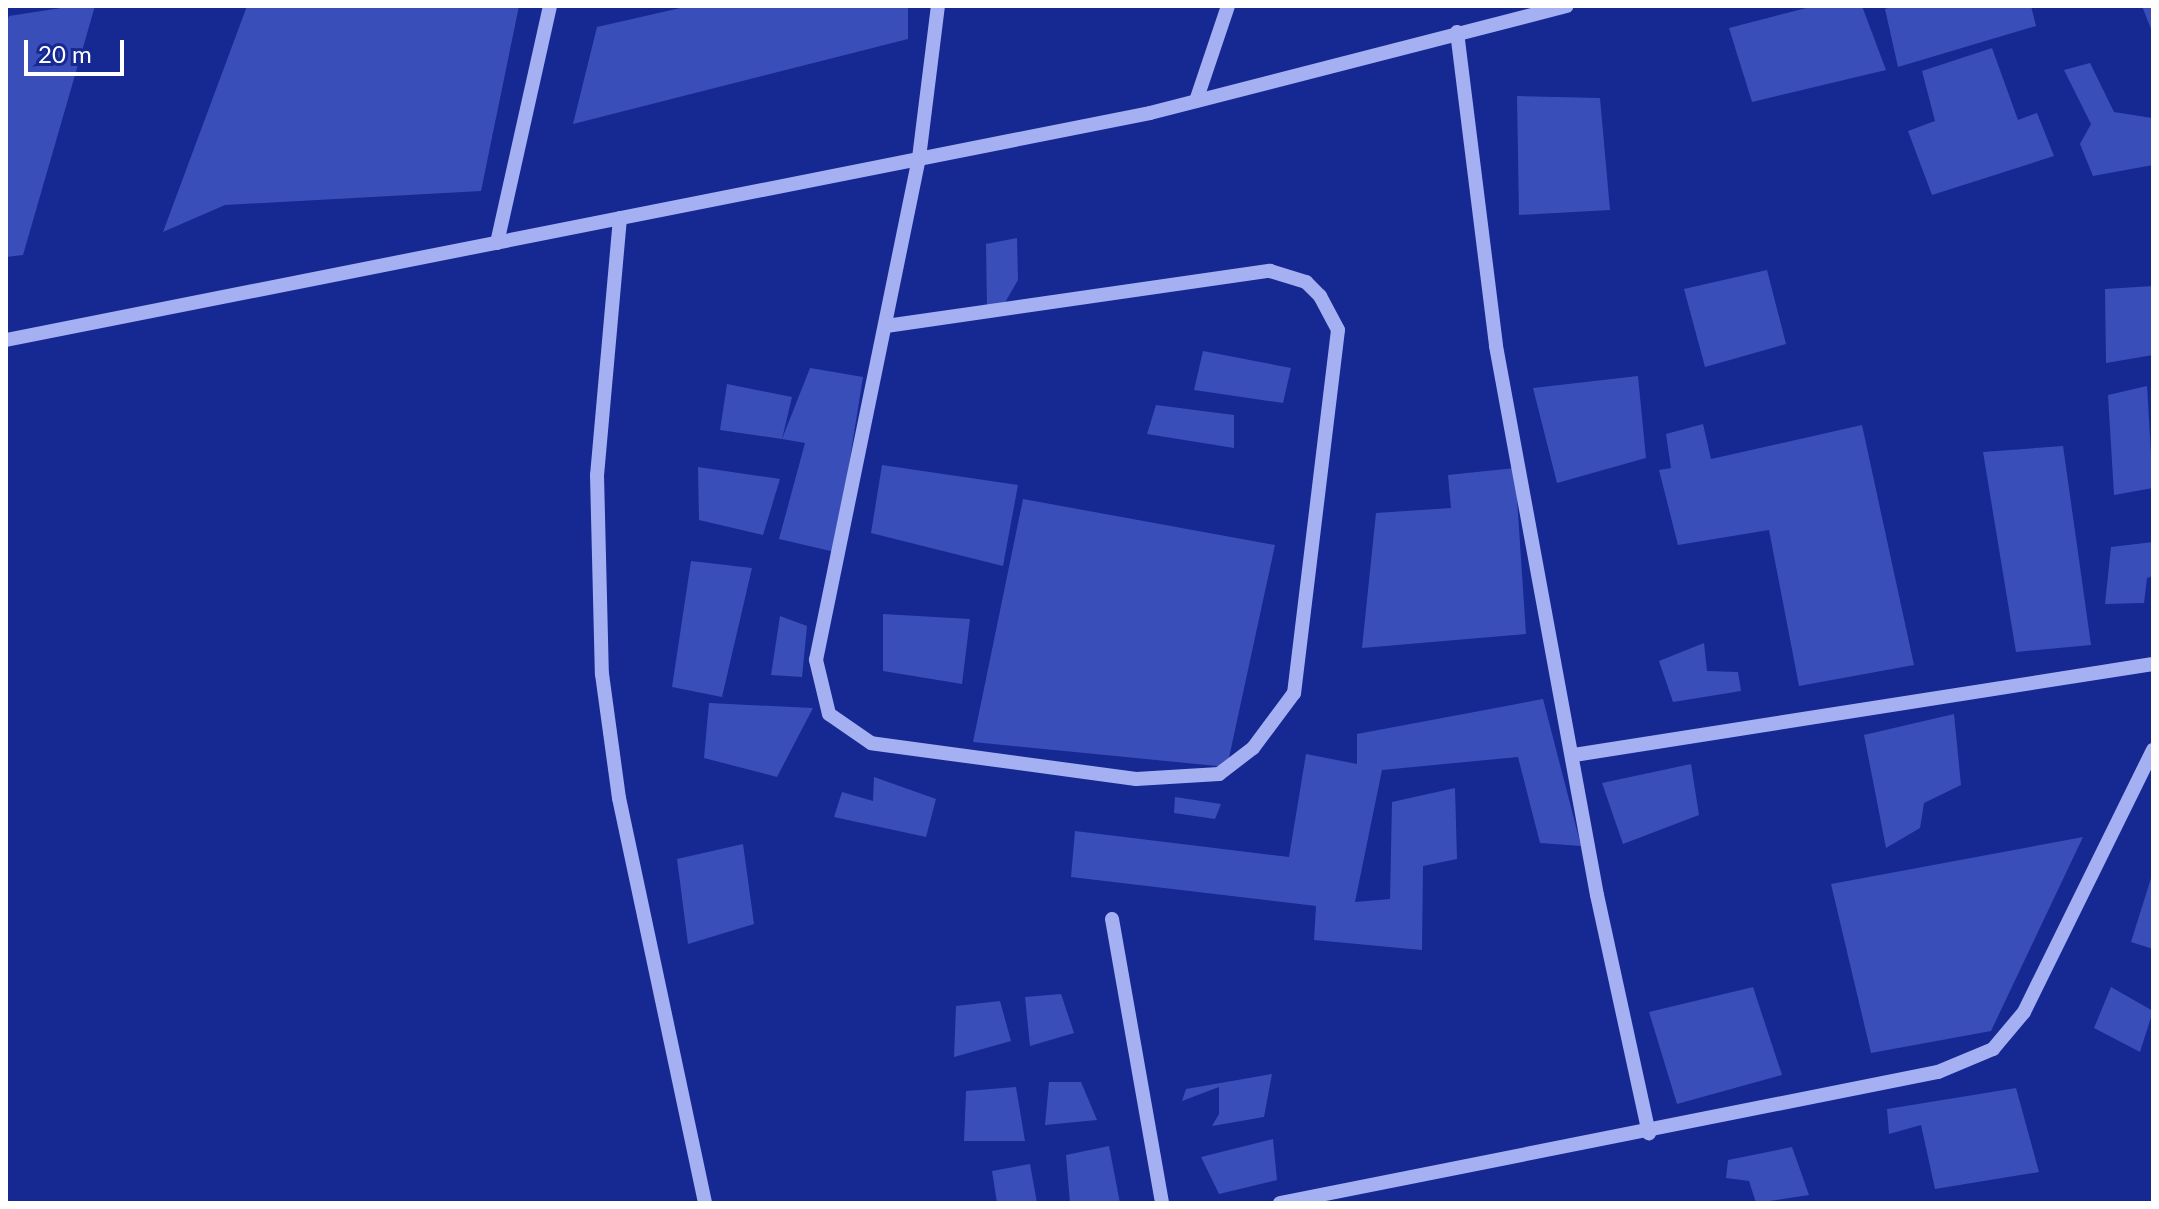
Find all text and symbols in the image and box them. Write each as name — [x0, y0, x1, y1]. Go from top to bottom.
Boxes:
scale bar — [28, 24, 128, 74]
text: 20 m — [38, 39, 92, 68]

